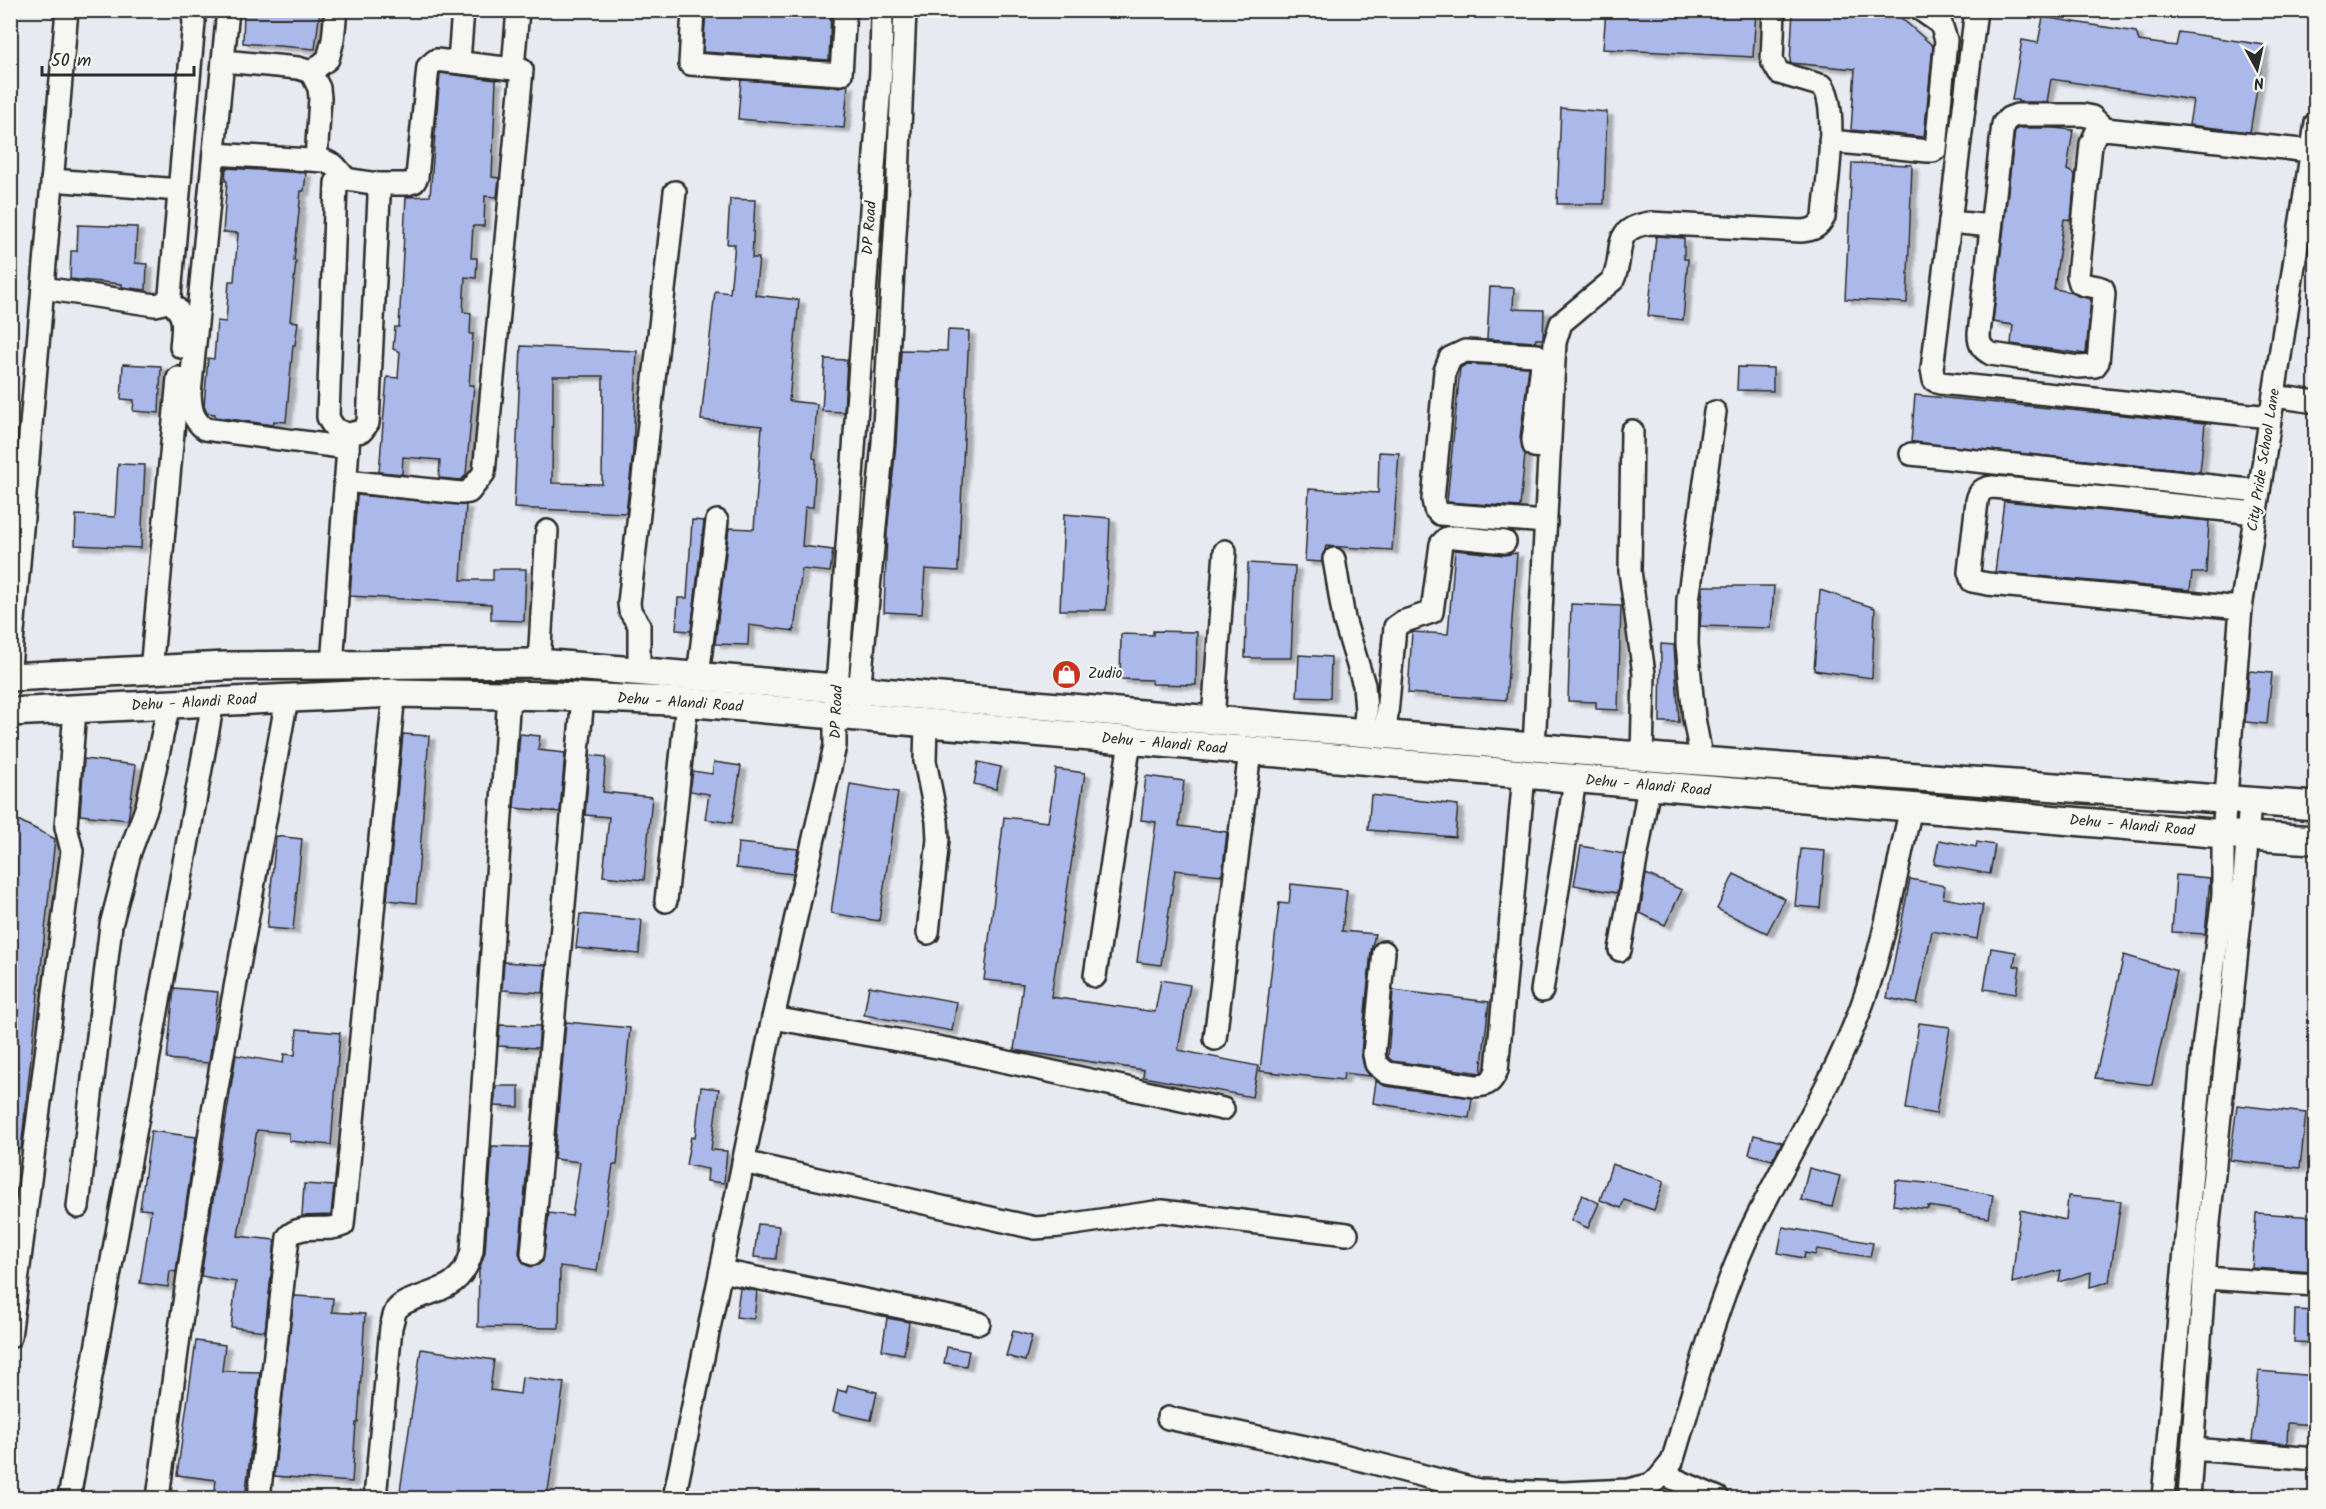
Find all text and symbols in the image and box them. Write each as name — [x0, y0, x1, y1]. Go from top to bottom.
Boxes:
scale bar — [42, 39, 194, 77]
north arrow — [2227, 39, 2287, 99]
text: 50 m — [51, 47, 91, 76]
text: N — [2252, 69, 2266, 95]
street label: DP Road — [856, 200, 884, 256]
street label: City Pride School Lane — [2241, 387, 2287, 533]
shop icon: Zudio — [1051, 658, 1083, 690]
place label: Zudio — [1088, 662, 1123, 686]
street label: DP Road — [824, 684, 850, 739]
street label: Dehu - Alandi Road — [617, 687, 744, 719]
street label: Dehu - Alandi Road — [131, 688, 258, 718]
street label: Dehu - Alandi Road — [1100, 727, 1228, 761]
street label: Dehu - Alandi Road — [1584, 769, 1712, 803]
street label: Dehu - Alandi Road — [2068, 809, 2196, 843]

